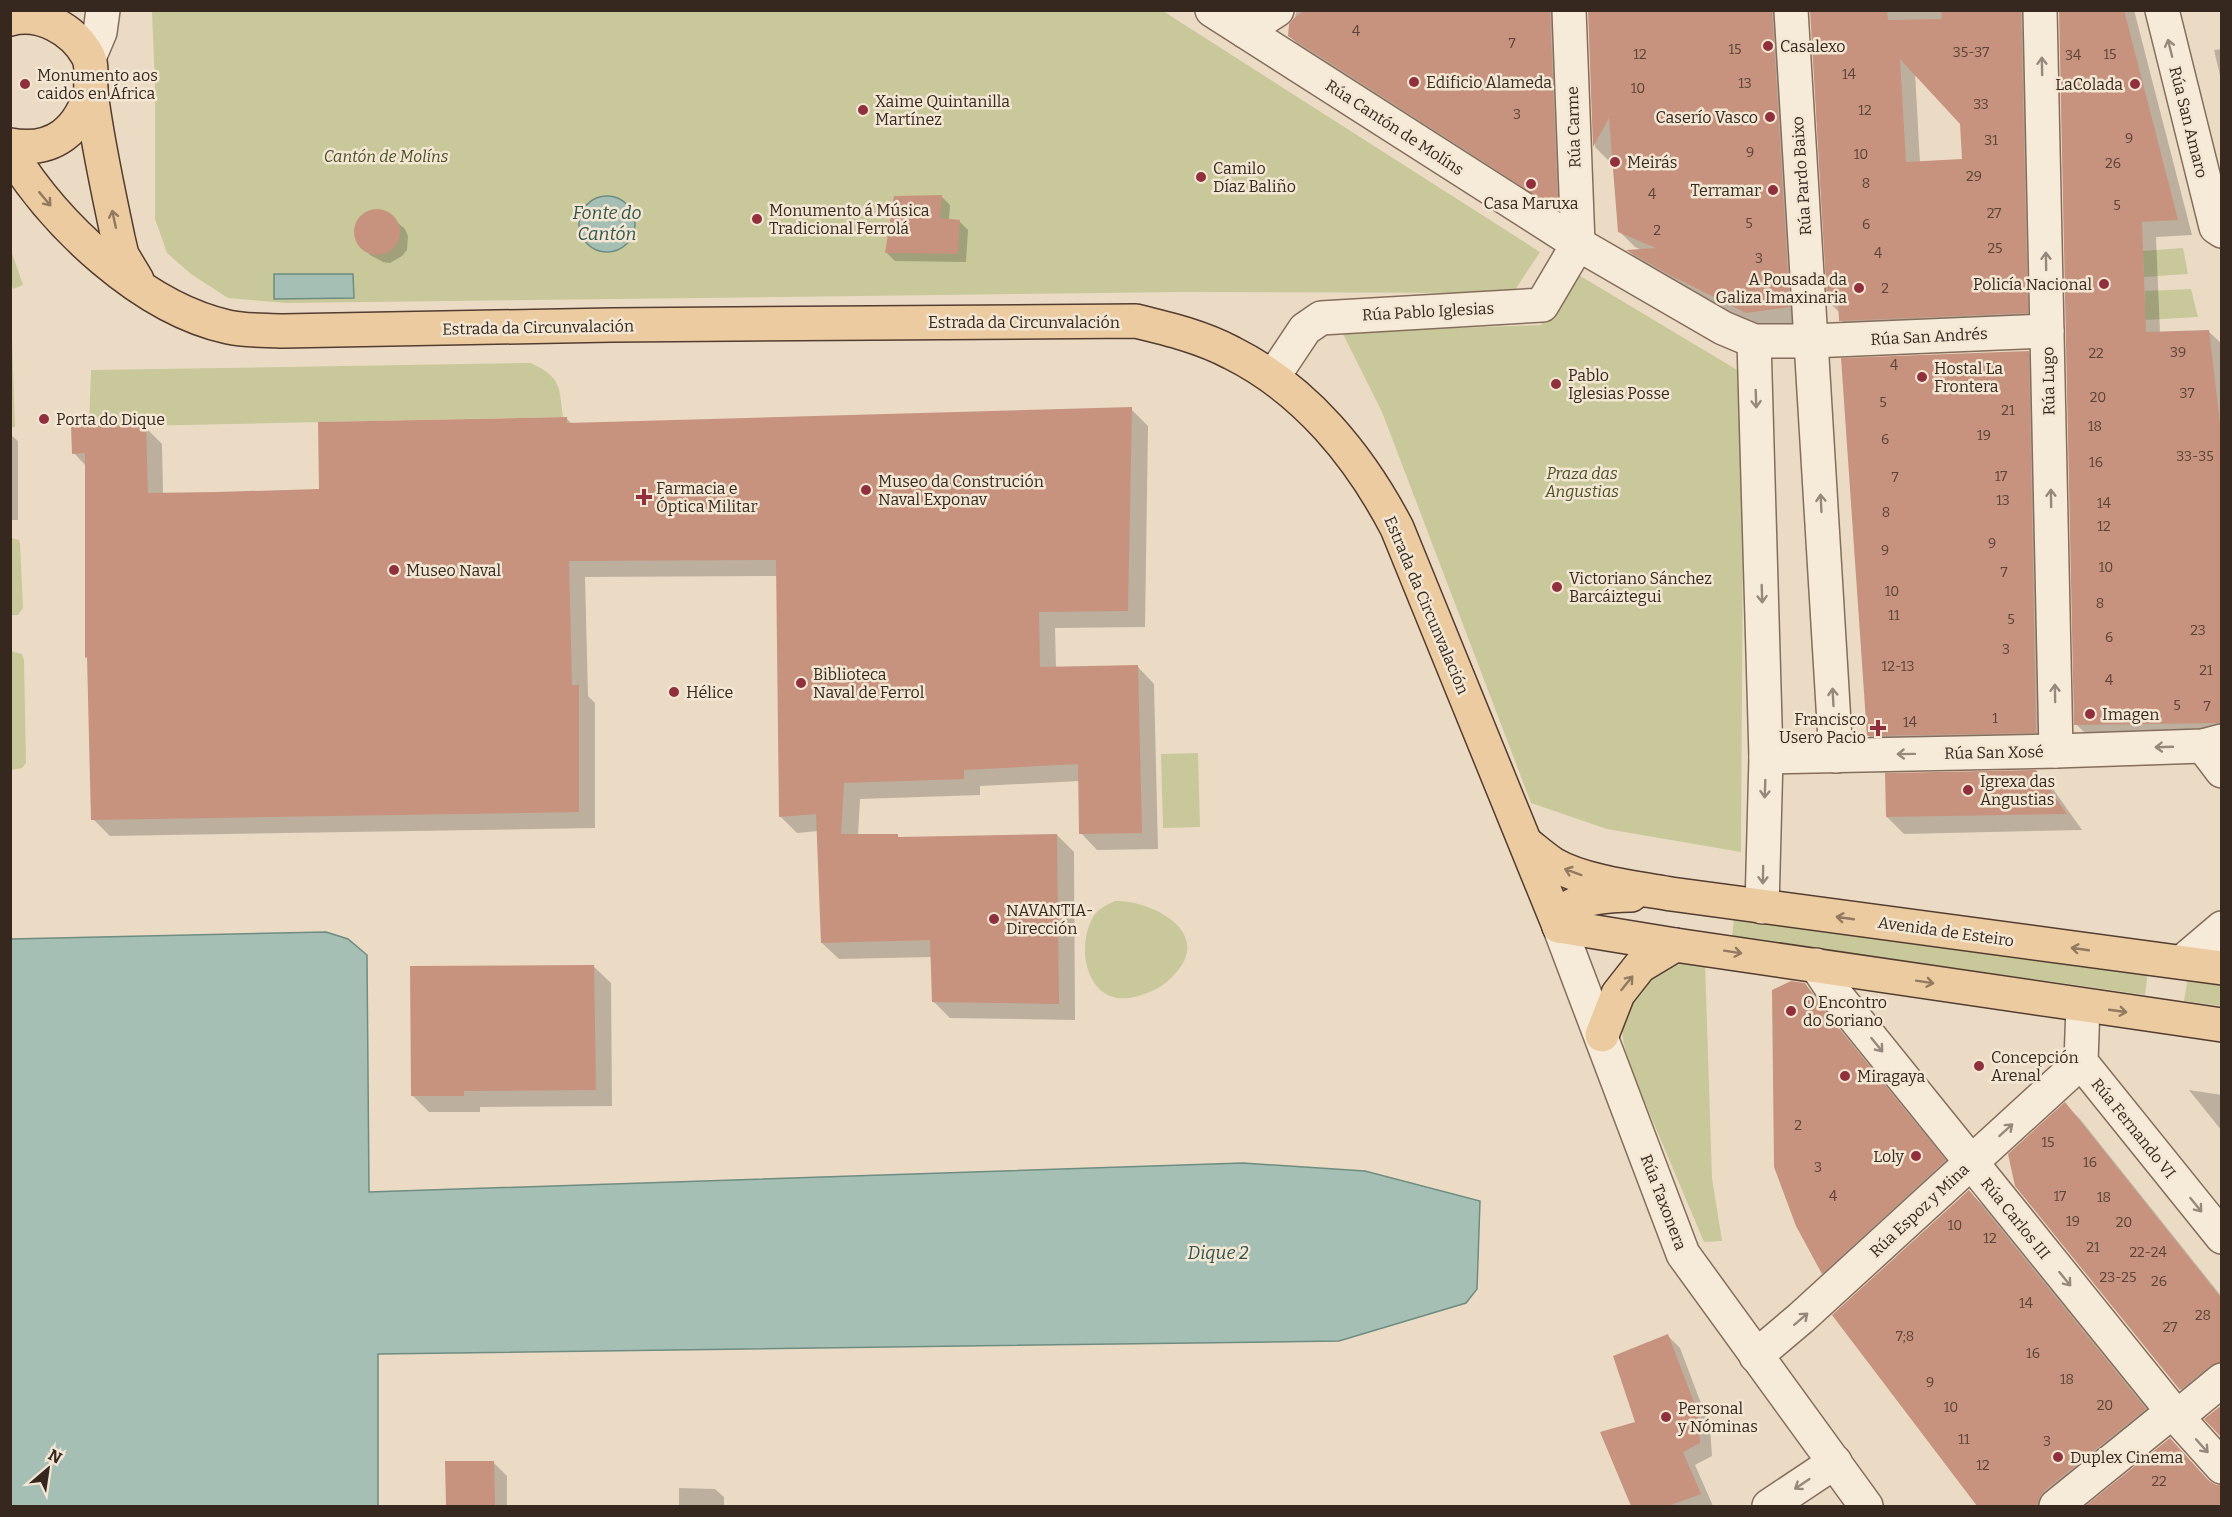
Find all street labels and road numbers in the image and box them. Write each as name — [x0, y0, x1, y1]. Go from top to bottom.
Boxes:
street label: Rúa San Amaro — [2165, 64, 2212, 180]
street label: Rúa Cantón de Molíns — [1322, 76, 1467, 179]
street label: Rúa Carme — [1563, 86, 1584, 168]
street label: Rúa Pardo Baixo — [1788, 116, 1815, 236]
street label: Rúa Pablo Iglesias — [1361, 299, 1495, 324]
street label: Estrada da Circunvalación — [928, 313, 1120, 332]
street label: Estrada da Circunvalación — [442, 316, 634, 339]
street label: Rúa San Andrés — [1870, 324, 1988, 349]
street label: Rúa Lugo — [2038, 347, 2059, 415]
street label: Estrada da Circunvalación — [1380, 513, 1473, 697]
street label: Rúa San Xosé — [1944, 742, 2044, 763]
street label: Avenida de Esteiro — [1877, 913, 2015, 950]
street label: Rúa Fernando VI — [2087, 1074, 2180, 1182]
street label: Rúa Taxonera — [1637, 1152, 1691, 1253]
street label: Rúa Espoz y Mina — [1866, 1159, 1973, 1261]
street label: Rúa Carlos III — [1977, 1174, 2054, 1263]

